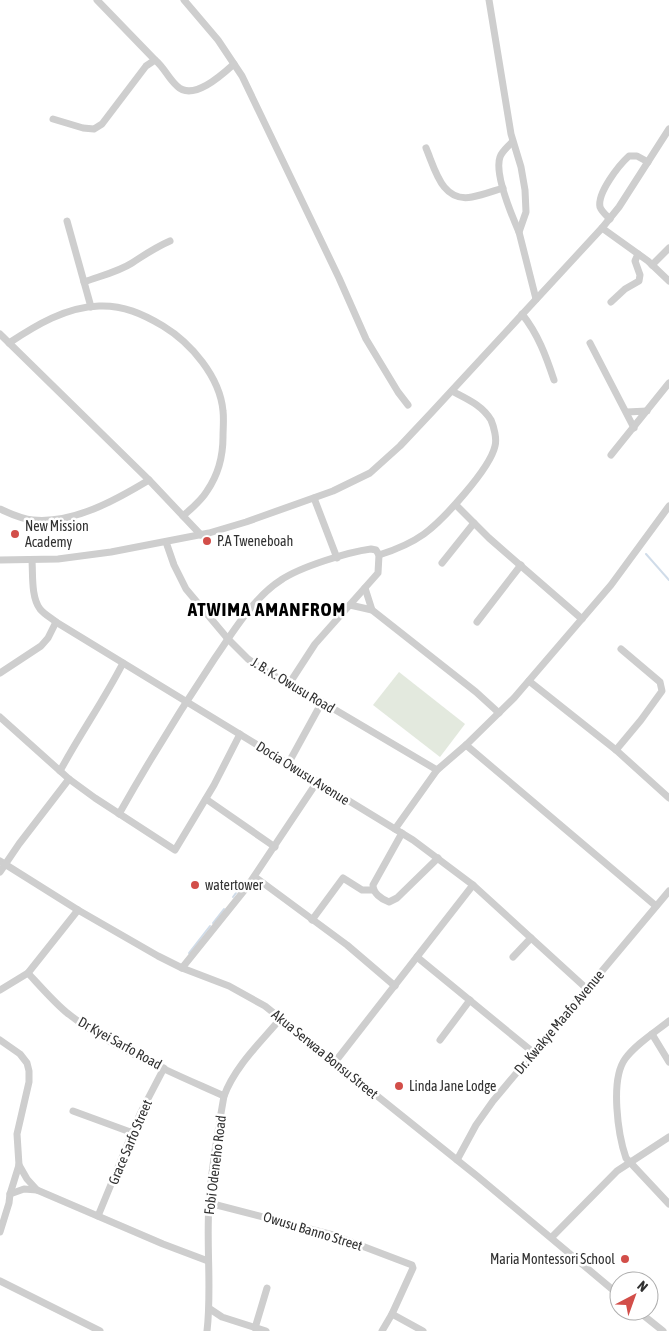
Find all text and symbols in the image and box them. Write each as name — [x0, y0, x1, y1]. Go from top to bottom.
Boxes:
place label: New Mission Academy — [25, 518, 89, 550]
marker: New Mission Academy — [9, 528, 21, 540]
place label: P.A Tweneboah — [217, 533, 293, 549]
marker: P.A Tweneboah — [201, 535, 213, 547]
district label: ATWIMA AMANFROM — [187, 598, 346, 620]
street label: J. B. K. Owusu Road — [248, 654, 338, 716]
street label: Docia Owusu Avenue — [253, 738, 353, 808]
place label: watertower — [205, 877, 264, 893]
marker: watertower — [189, 879, 201, 891]
street label: Dr. Kwakye Maafo Avenue — [511, 967, 607, 1077]
street label: Akua Serwaa Bonsu Street — [269, 1006, 381, 1102]
street label: Dr Kyei Sarfo Road — [75, 1013, 165, 1073]
place label: Linda Jane Lodge — [409, 1078, 496, 1094]
marker: Linda Jane Lodge — [393, 1080, 405, 1092]
street label: Grace Sarfo Street — [105, 1097, 155, 1187]
street label: Fobi Odeneho Road — [201, 1114, 229, 1216]
street label: Owusu Banno Street — [261, 1208, 365, 1254]
place label: Maria Montessori School — [490, 1251, 615, 1267]
marker: Maria Montessori School — [619, 1253, 631, 1265]
north arrow — [609, 1271, 659, 1321]
text: N — [634, 1277, 651, 1295]

